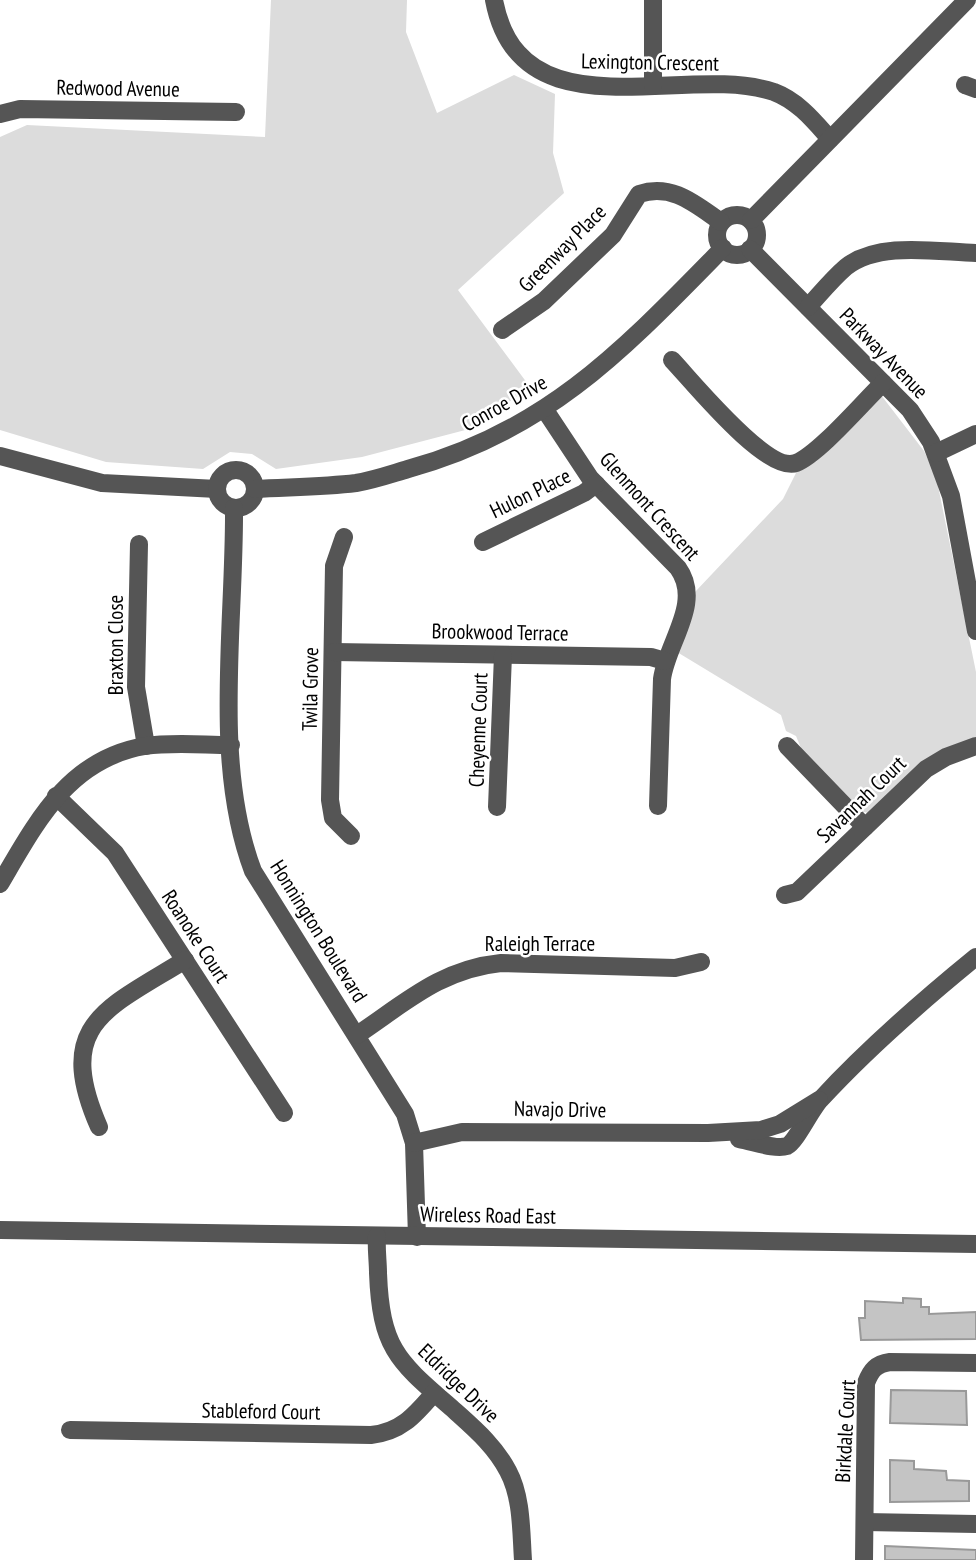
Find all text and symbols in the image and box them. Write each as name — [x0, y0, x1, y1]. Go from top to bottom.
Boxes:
street label: Lexington Crescent — [581, 47, 719, 77]
street label: Redwood Avenue — [56, 73, 180, 103]
street label: Greenway Place — [512, 198, 612, 298]
street label: Parkway Avenue — [834, 302, 934, 404]
street label: Conroe Drive — [457, 369, 551, 437]
street label: Glenmont Crescent — [594, 446, 706, 566]
street label: Hulon Place — [485, 462, 575, 524]
street label: Braxton Close — [102, 595, 129, 695]
street label: Brookwood Terrace — [431, 617, 569, 647]
street label: Twila Grove — [296, 647, 324, 731]
street label: Cheyenne Court — [463, 672, 493, 788]
street label: Savannah Court — [811, 750, 911, 848]
street label: Honnington Boulevard — [264, 855, 374, 1007]
street label: Roanoke Court — [156, 884, 236, 988]
street label: Raleigh Terrace — [485, 930, 595, 957]
street label: Navajo Drive — [514, 1095, 606, 1123]
street label: Wireless Road East — [420, 1200, 556, 1230]
street label: Eldridge Drive — [413, 1338, 505, 1428]
street label: Birkdale Court — [829, 1379, 861, 1483]
street label: Stableford Court — [201, 1396, 321, 1426]

